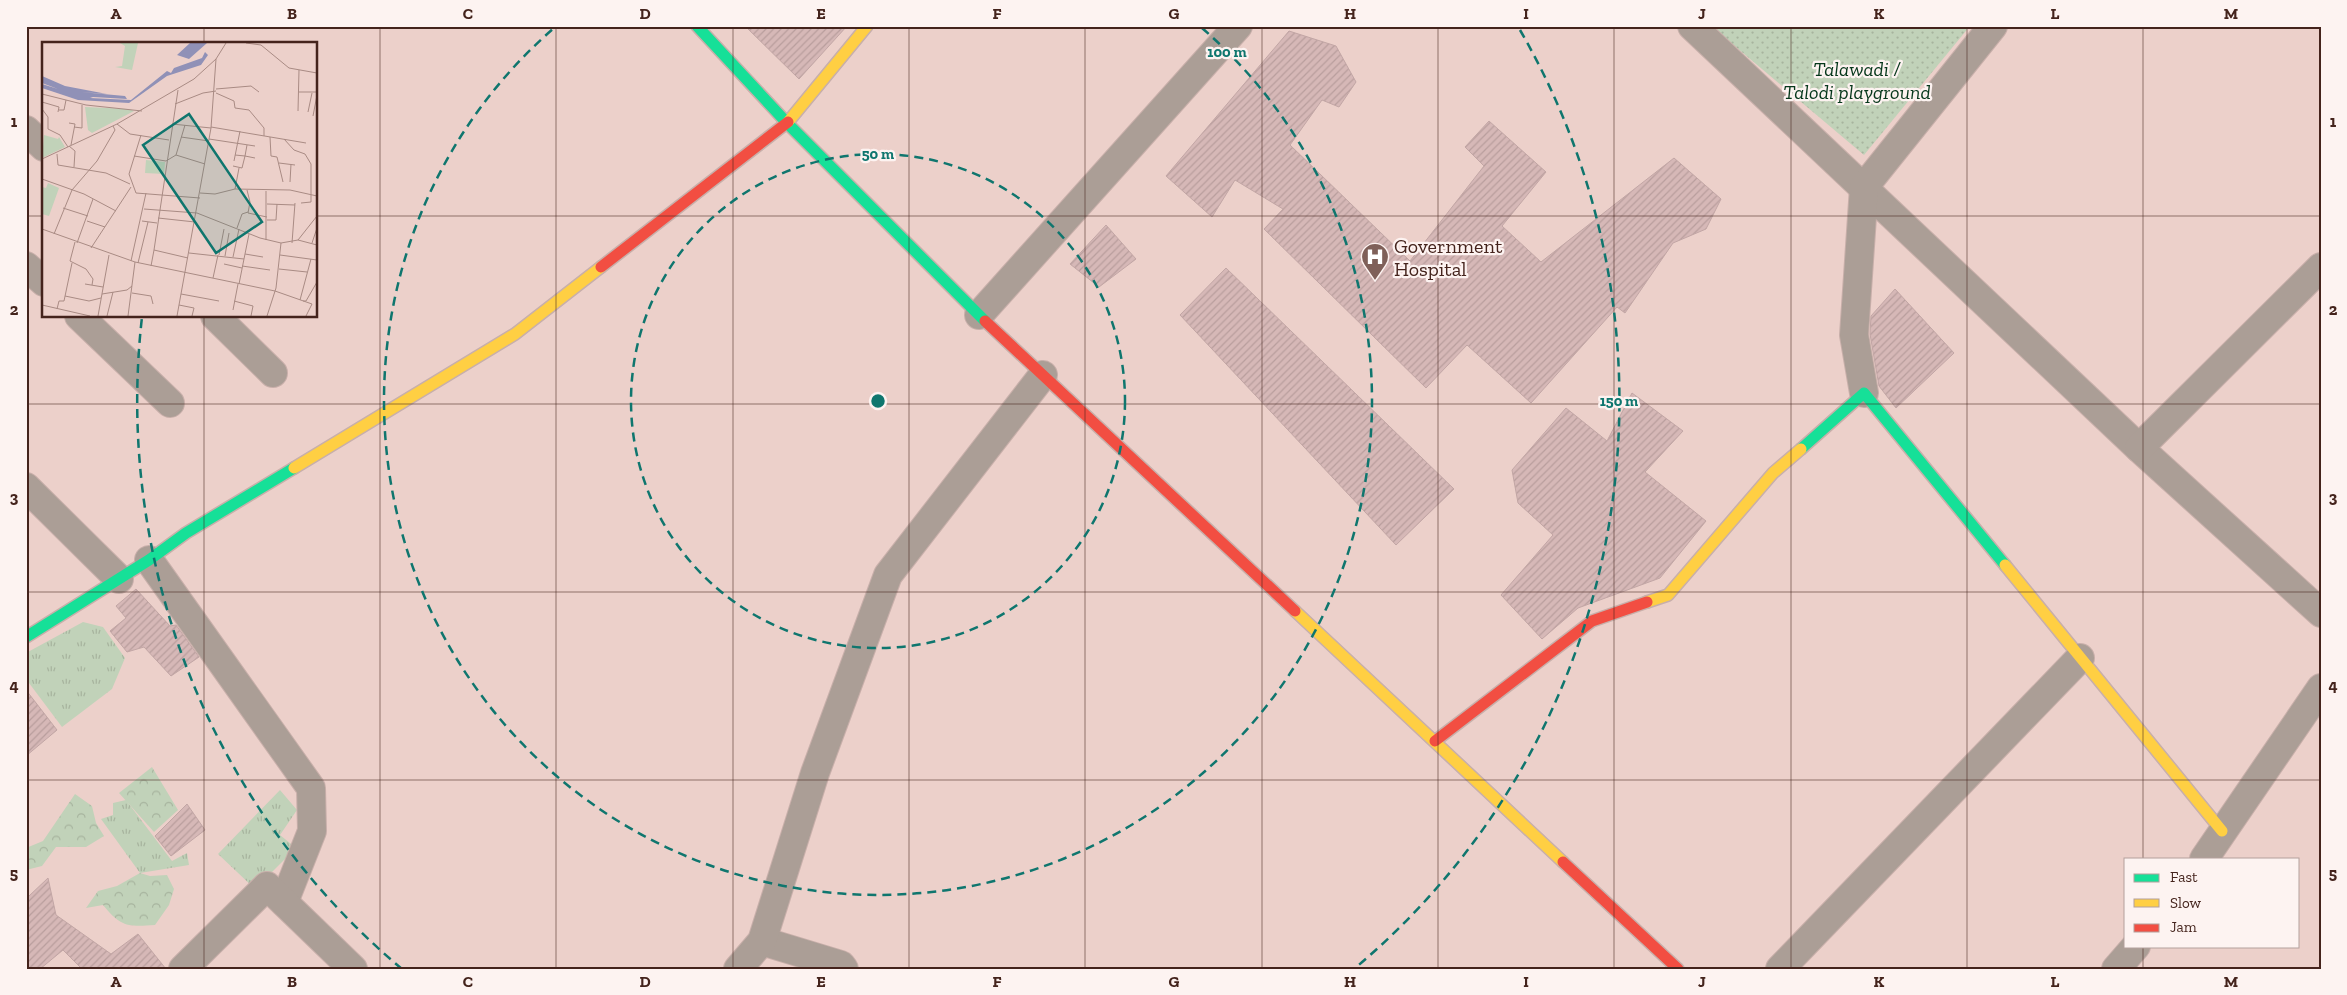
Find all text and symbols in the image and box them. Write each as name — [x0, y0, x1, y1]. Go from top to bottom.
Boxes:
text: A — [111, 4, 122, 23]
text: B — [287, 4, 297, 23]
text: C — [463, 4, 473, 23]
text: D — [639, 4, 651, 23]
text: E — [816, 4, 826, 23]
text: F — [992, 4, 1002, 23]
text: G — [1169, 4, 1180, 23]
text: H — [1344, 4, 1356, 23]
text: I — [1523, 4, 1529, 23]
text: J — [1698, 4, 1706, 23]
text: K — [1874, 4, 1885, 23]
text: L — [2051, 4, 2060, 23]
text: M — [2224, 4, 2238, 23]
inset map — [42, 42, 318, 318]
text: 100 m — [1207, 43, 1247, 61]
park label: Talawadi / Talodi playground — [1783, 57, 1931, 104]
text: 1 — [11, 112, 18, 131]
text: 1 — [2330, 112, 2337, 131]
text: 50 m — [862, 145, 894, 163]
place label: Government Hospital — [1394, 234, 1503, 281]
hospital icon: Government Hospital — [1360, 242, 1390, 281]
text: 2 — [10, 300, 19, 319]
text: 2 — [2329, 300, 2338, 319]
centre of rings — [869, 392, 887, 410]
text: 150 m — [1600, 392, 1638, 410]
text: 3 — [10, 488, 19, 507]
text: 3 — [2329, 488, 2338, 507]
text: 4 — [9, 676, 19, 695]
text: 4 — [2328, 676, 2338, 695]
legend — [2124, 858, 2300, 948]
text: 5 — [10, 864, 18, 883]
text: 5 — [2329, 864, 2337, 883]
text: Fast — [2170, 868, 2198, 886]
text: Slow — [2170, 894, 2202, 912]
text: Jam — [2170, 918, 2197, 936]
text: A — [111, 972, 122, 991]
text: B — [287, 972, 297, 991]
text: C — [463, 972, 473, 991]
text: D — [639, 972, 651, 991]
text: E — [816, 972, 826, 991]
text: F — [992, 972, 1002, 991]
text: G — [1169, 972, 1180, 991]
text: H — [1344, 972, 1356, 991]
text: I — [1523, 972, 1529, 991]
text: J — [1698, 972, 1706, 991]
text: K — [1874, 972, 1885, 991]
text: L — [2051, 972, 2060, 991]
text: M — [2224, 972, 2238, 991]

